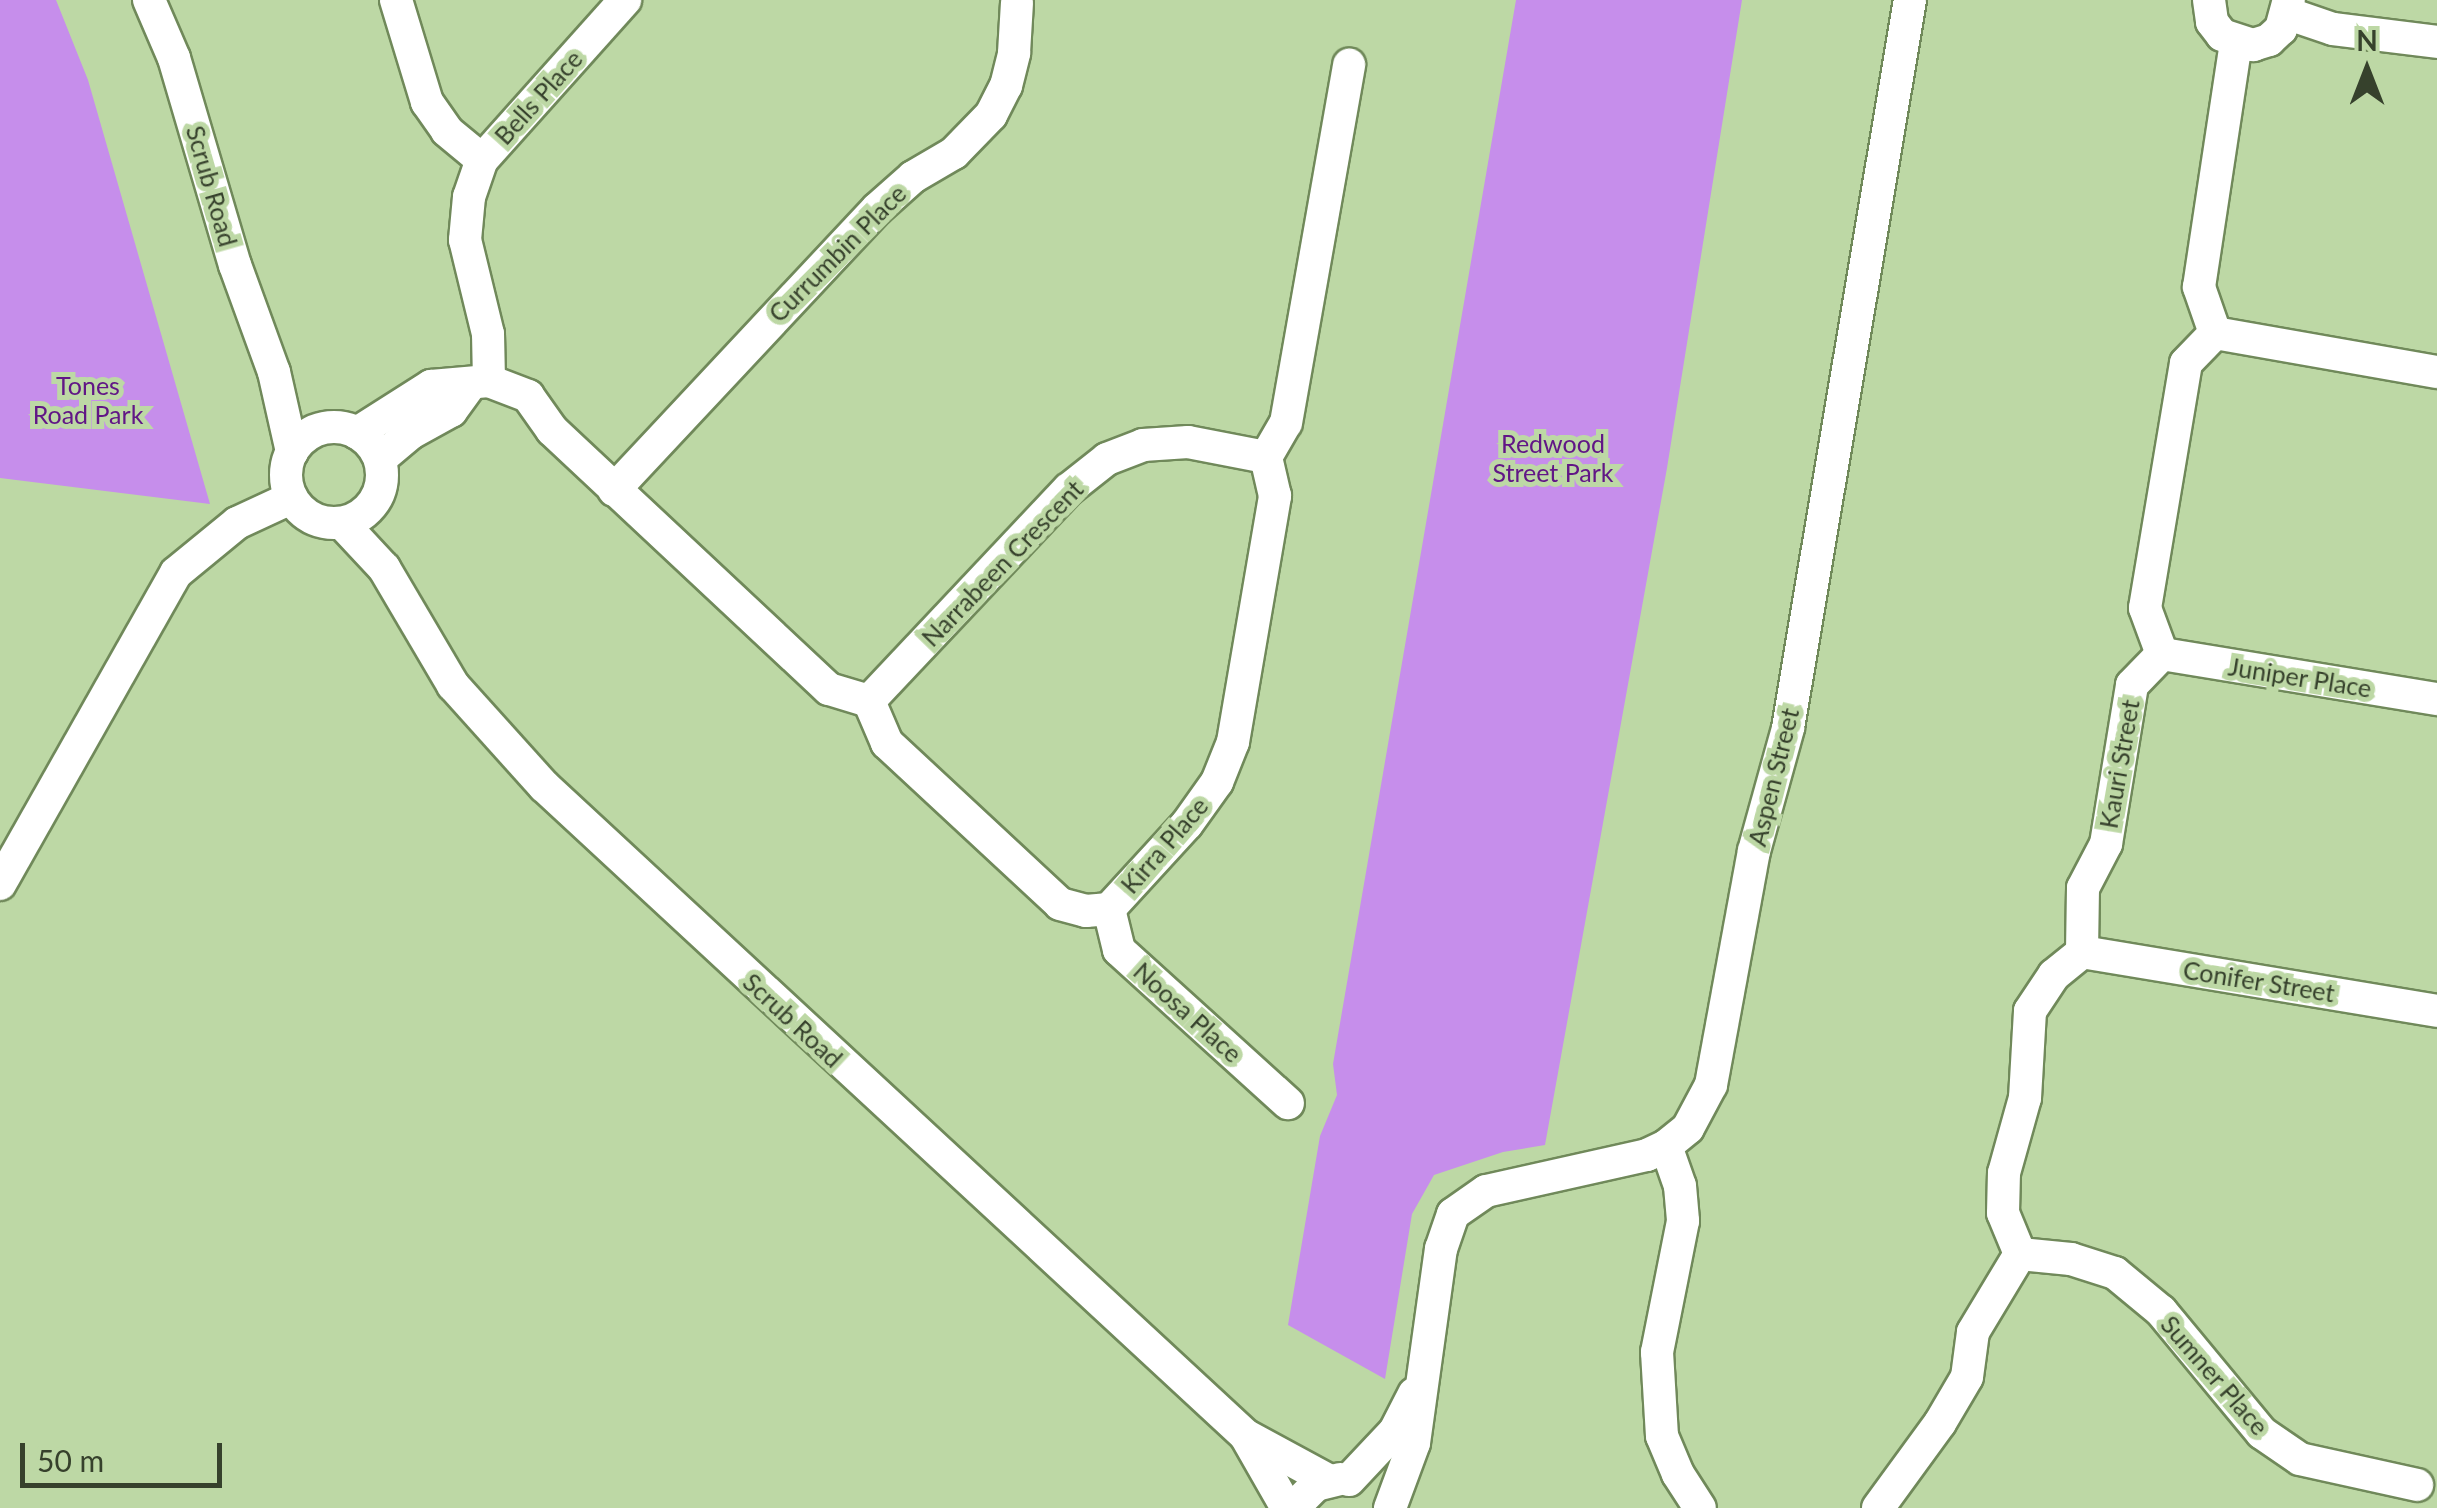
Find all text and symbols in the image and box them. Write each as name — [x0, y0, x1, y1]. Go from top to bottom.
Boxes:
north arrow — [2317, 20, 2417, 120]
text: N — [2356, 23, 2378, 57]
street label: Bells Place — [488, 44, 588, 150]
street label: Scrub Road — [180, 122, 244, 250]
street label: Currumbin Place — [762, 178, 912, 328]
park label: Tones Road Park — [33, 371, 143, 430]
park label: Redwood Street Park — [1492, 429, 1614, 488]
street label: Narrabeen Crescent — [915, 474, 1089, 652]
street label: Juniper Place — [2226, 651, 2374, 703]
street label: Kauri Street — [2093, 697, 2145, 831]
street label: Aspen Street — [1741, 705, 1805, 849]
street label: Kirra Place — [1114, 791, 1214, 899]
street label: Conifer Street — [2181, 954, 2337, 1008]
street label: Noosa Place — [1128, 956, 1248, 1068]
street label: Scrub Road — [737, 967, 849, 1073]
street label: Sumner Place — [2155, 1309, 2275, 1441]
scale bar — [25, 1423, 228, 1485]
text: 50 m — [37, 1442, 104, 1478]

